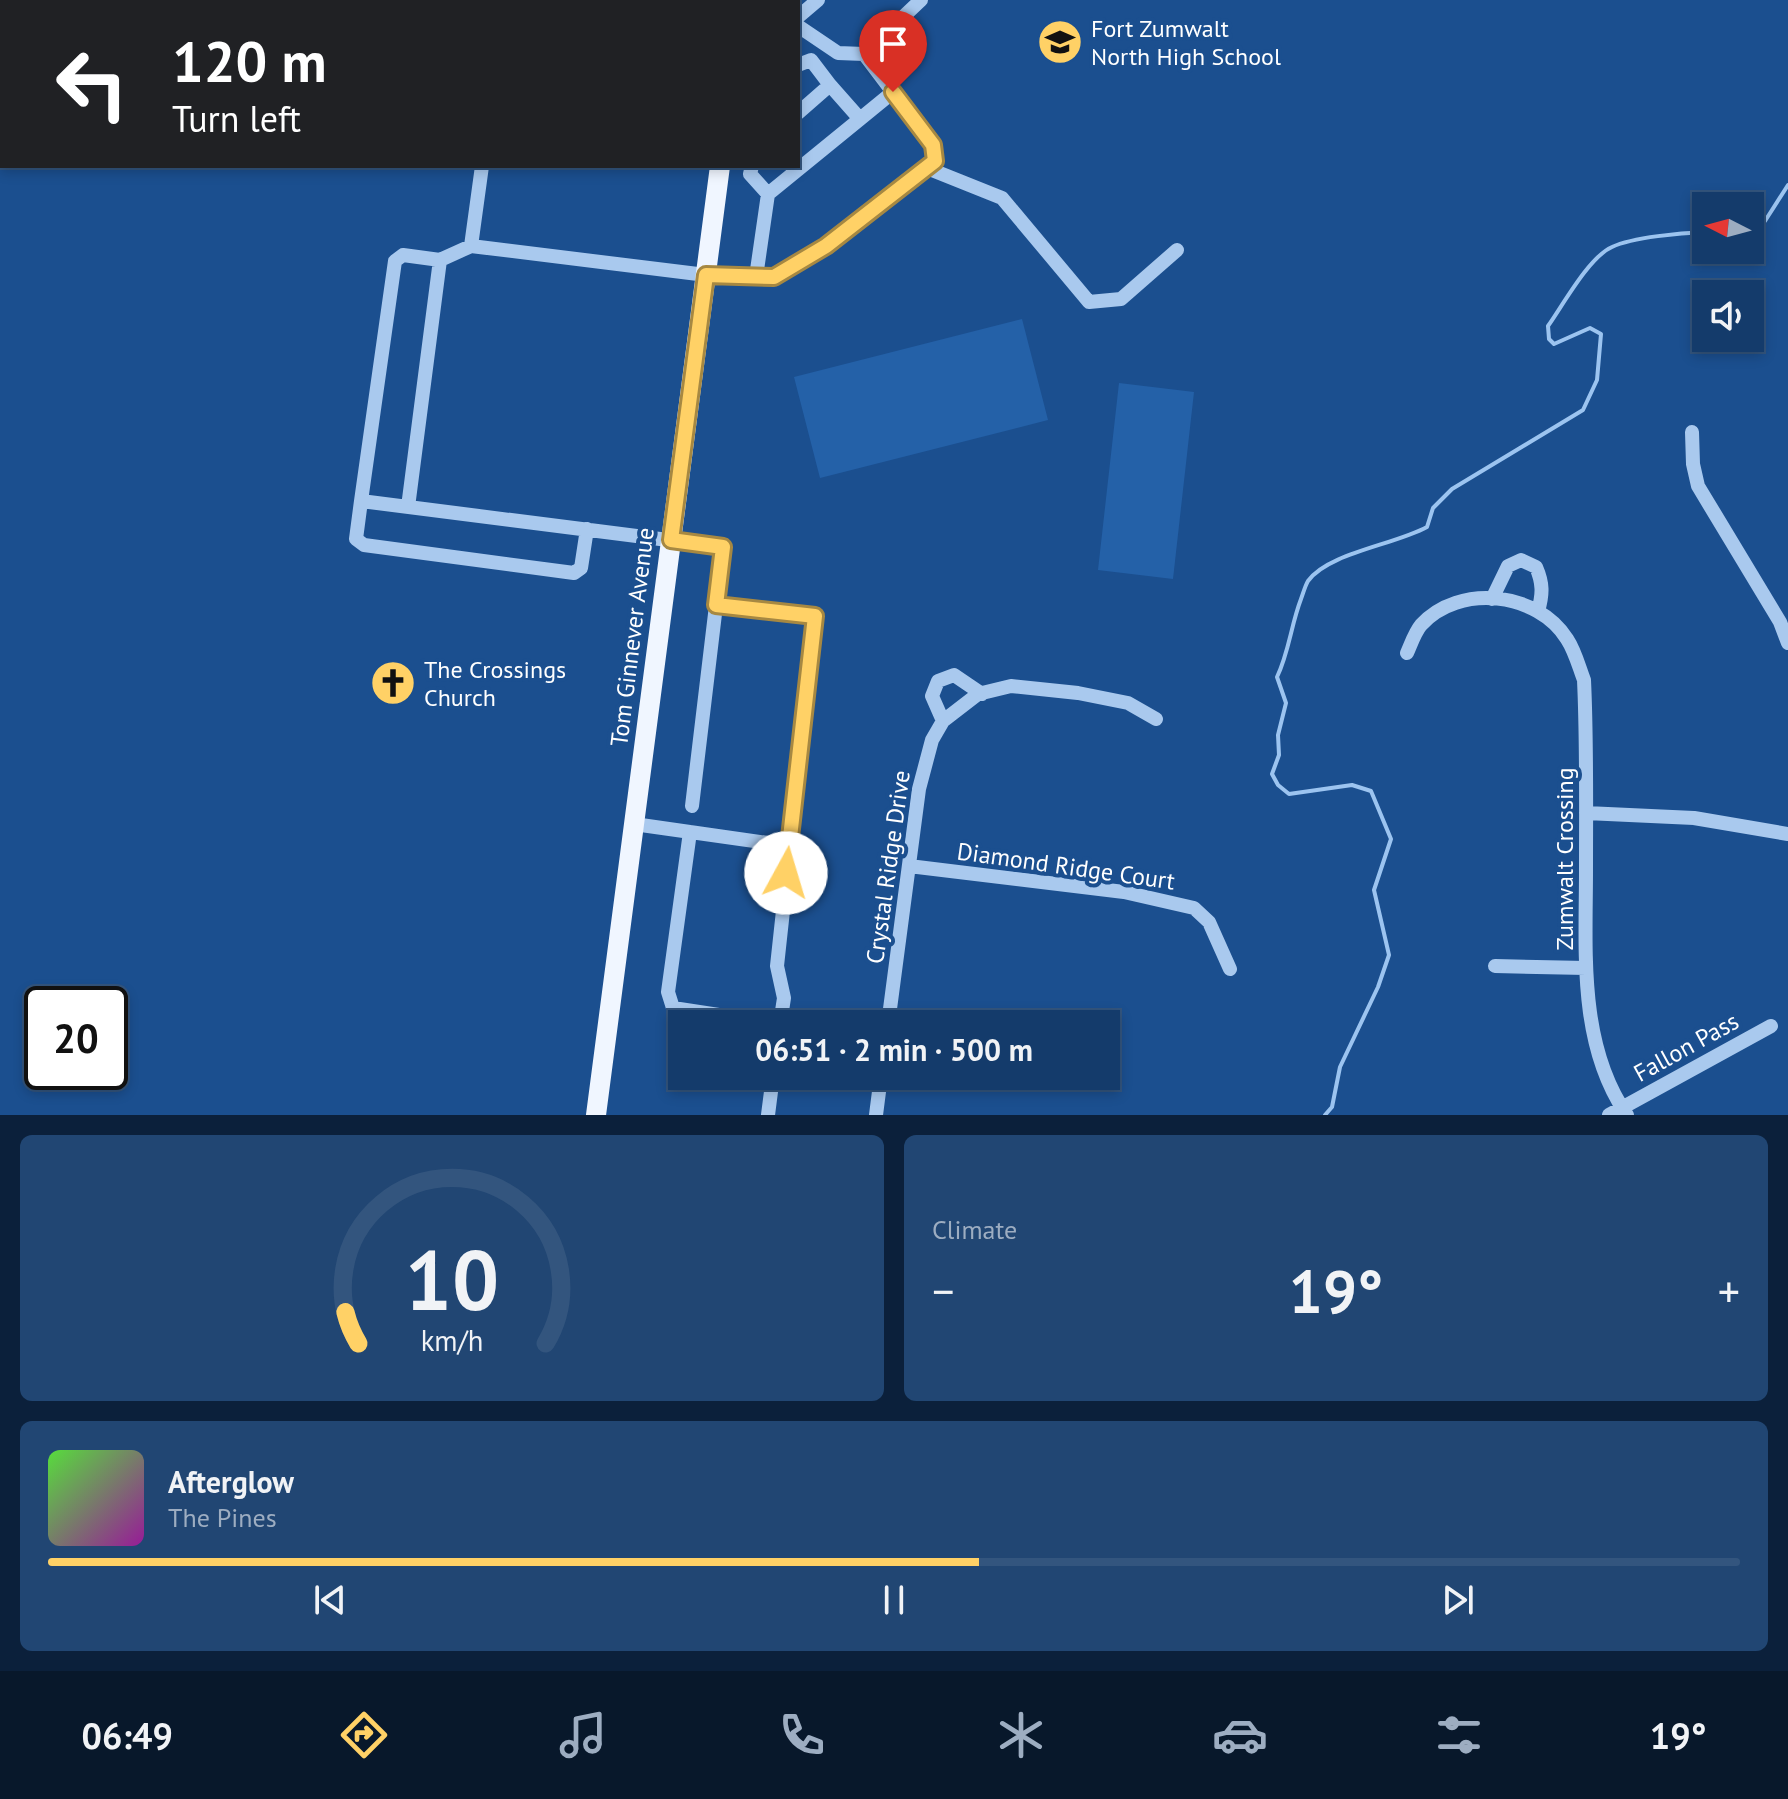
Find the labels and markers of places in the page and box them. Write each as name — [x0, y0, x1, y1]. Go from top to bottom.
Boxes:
pin — [859, 10, 927, 92]
place label: Fort Zumwalt North High School — [1091, 13, 1281, 72]
school or university icon: Fort Zumwalt North High School — [1036, 18, 1084, 66]
place label: The Crossings Church — [424, 654, 566, 713]
church icon: The Crossings Church — [369, 659, 417, 707]

